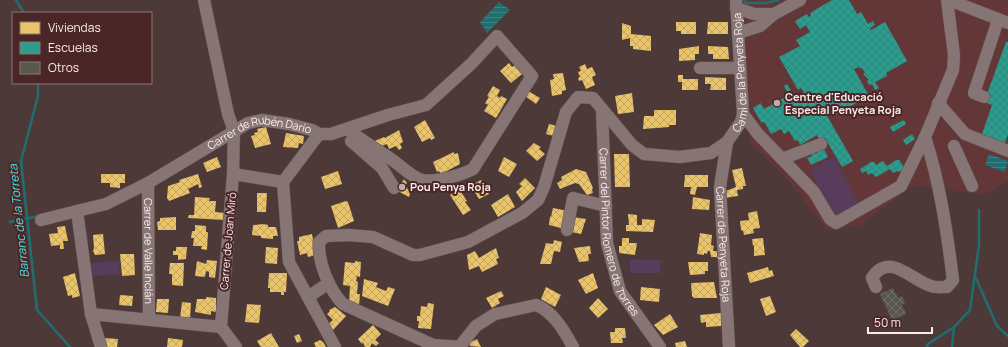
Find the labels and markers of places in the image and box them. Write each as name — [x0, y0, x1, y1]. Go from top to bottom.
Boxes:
place label: Centre d'Educació Especial Penyeta Roja — [785, 89, 901, 117]
marker: Centre d'Educació Especial Penyeta Roja — [772, 98, 782, 108]
place label: Pou Penya Roja — [410, 179, 491, 194]
marker: Pou Penya Roja — [397, 182, 407, 192]

